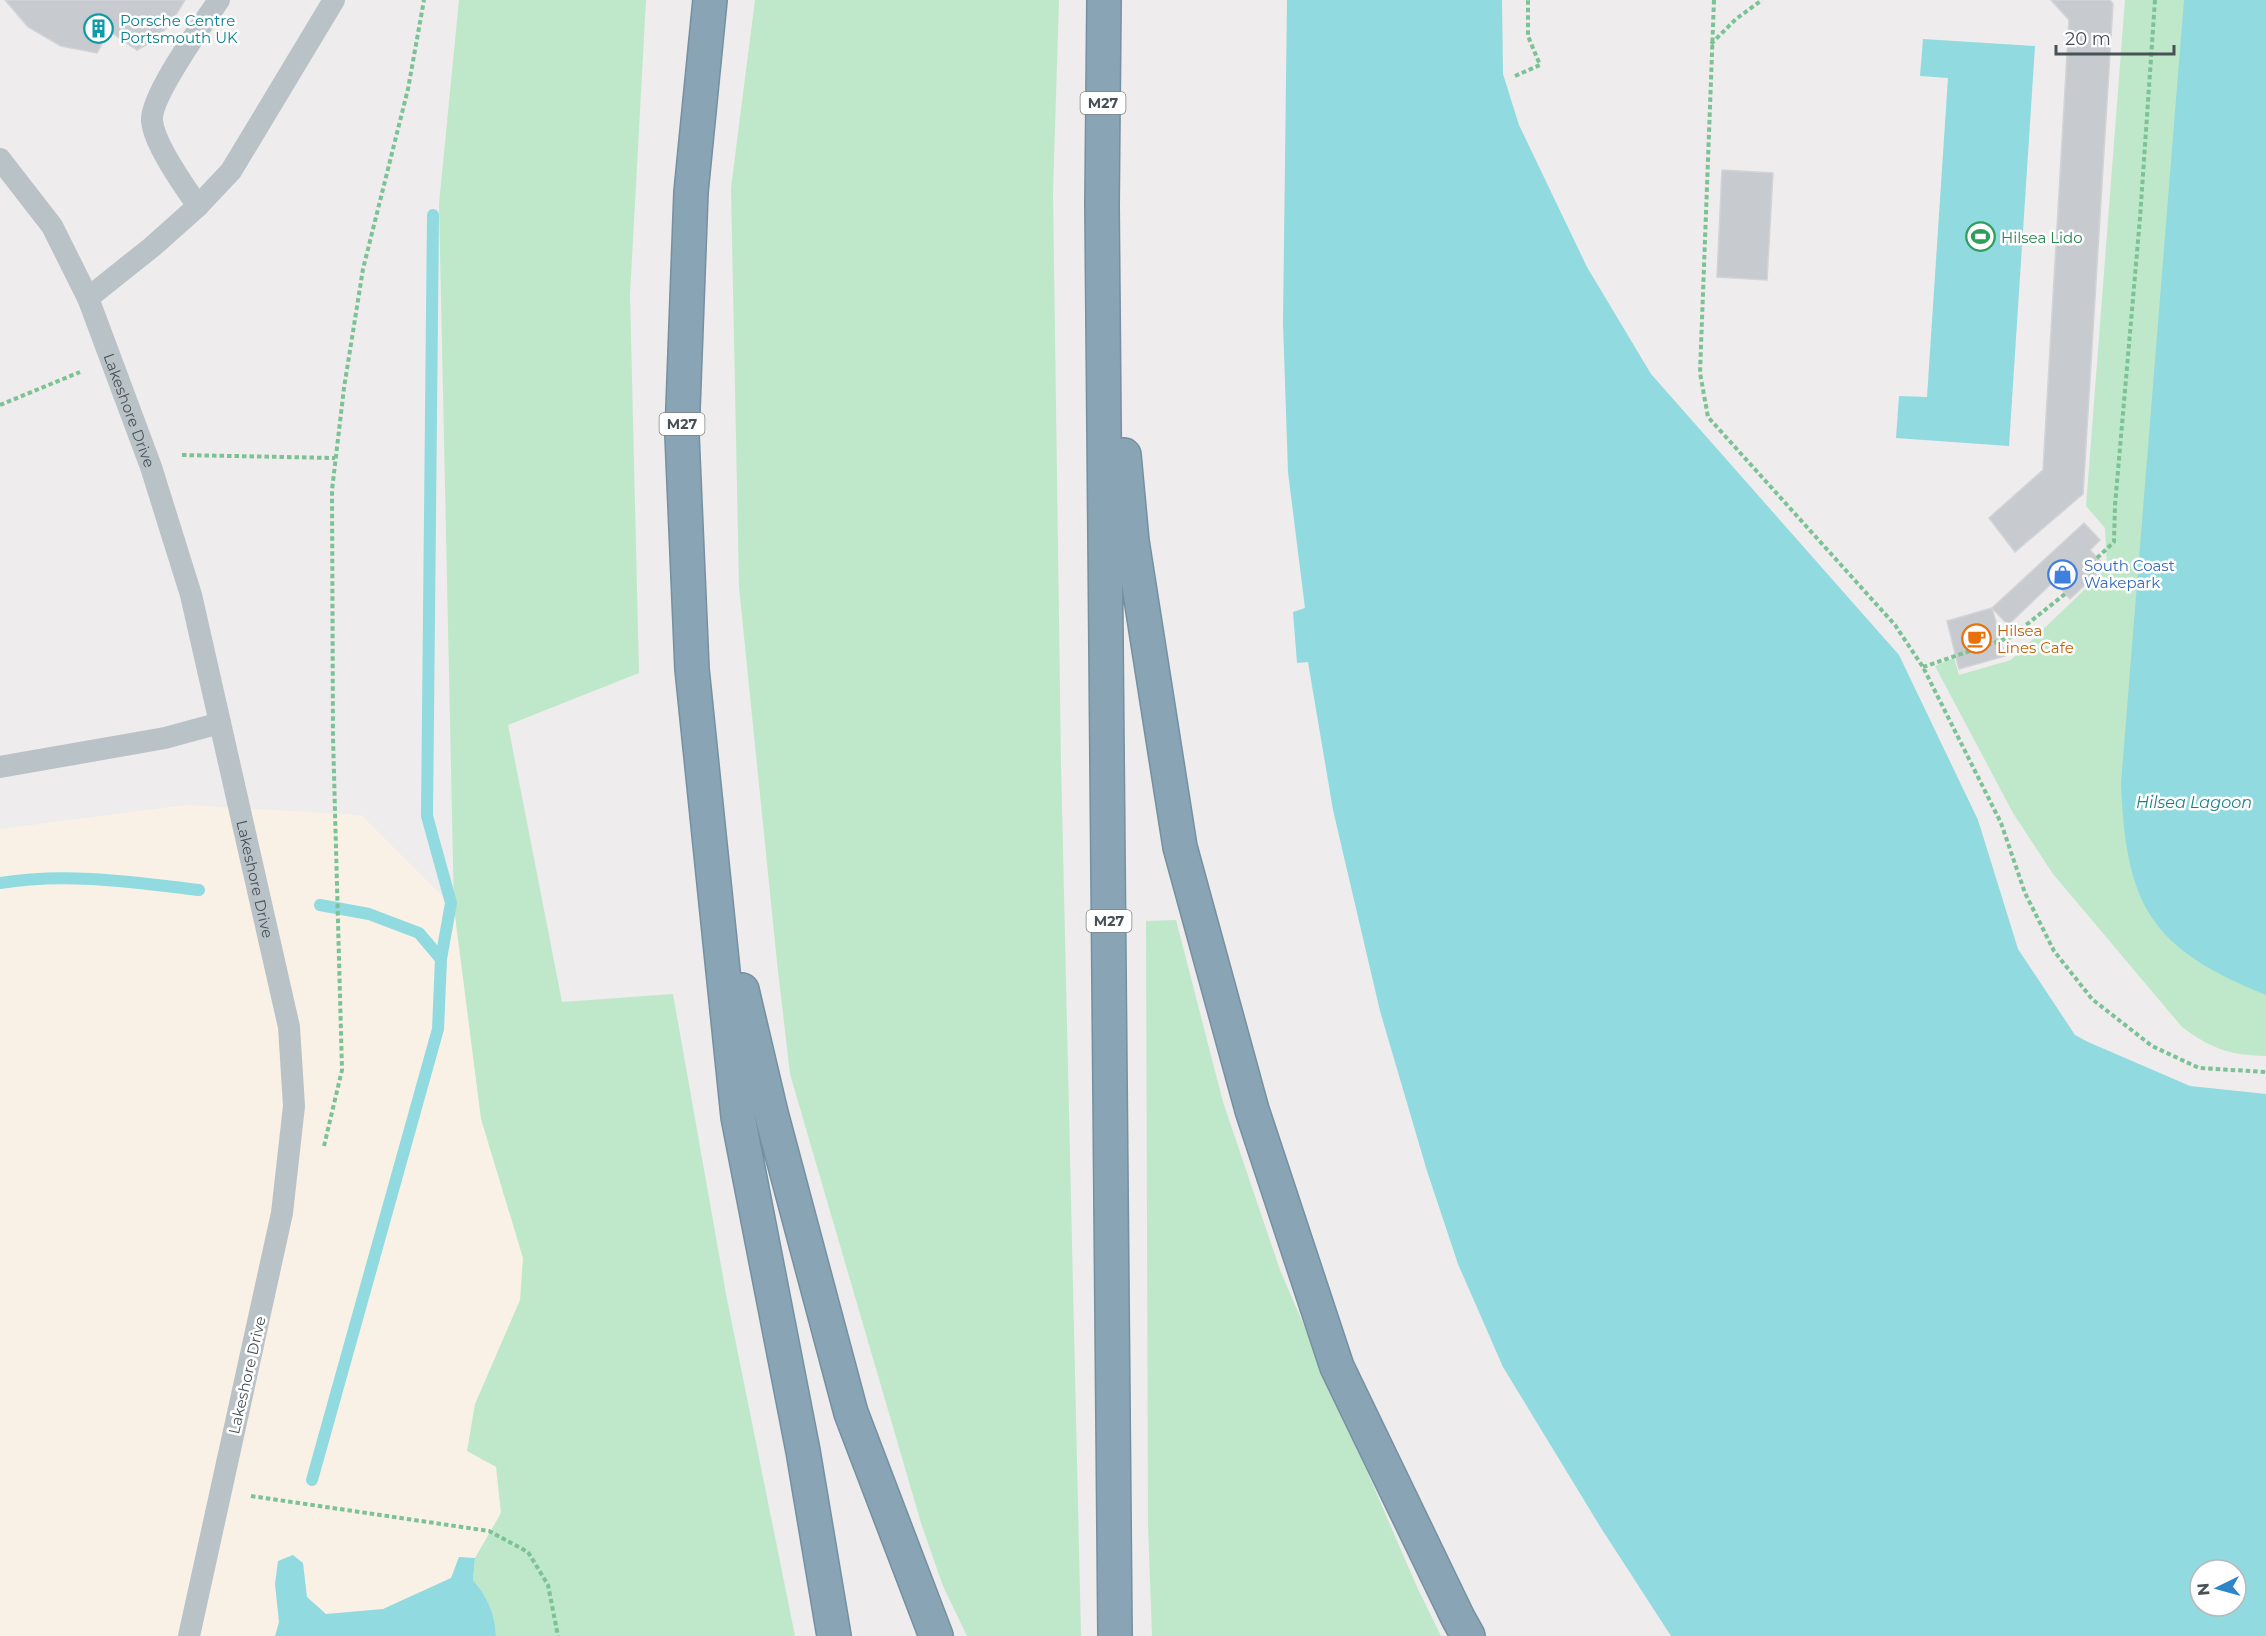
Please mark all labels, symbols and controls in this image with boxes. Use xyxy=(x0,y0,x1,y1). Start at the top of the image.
place label: Porsche Centre Portsmouth UK xyxy=(120,11,238,47)
building icon: Porsche Centre Portsmouth UK xyxy=(83,13,115,45)
scale bar xyxy=(2056,18,2174,56)
text: 20 m xyxy=(2065,28,2111,50)
road number: M27 xyxy=(1080,92,1126,114)
sports icon: Hilsea Lido xyxy=(1964,221,1996,253)
place label: Hilsea Lido xyxy=(2001,228,2083,247)
street label: Lakeshore Drive xyxy=(100,350,160,470)
road number: M27 xyxy=(660,413,704,435)
place label: South Coast Wakepark xyxy=(2084,556,2175,592)
shop icon: South Coast Wakepark xyxy=(2047,558,2079,590)
place label: Hilsea Lines Cafe xyxy=(1997,621,2074,657)
cafe icon: Hilsea Lines Cafe xyxy=(1960,623,1992,655)
water label: Hilsea Lagoon xyxy=(2136,793,2252,812)
street label: Lakeshore Drive xyxy=(233,818,278,940)
road number: M27 xyxy=(1086,910,1132,932)
street label: Lakeshore Drive xyxy=(224,1314,270,1436)
north arrow xyxy=(2188,1558,2248,1618)
text: N xyxy=(2194,1582,2214,1597)

